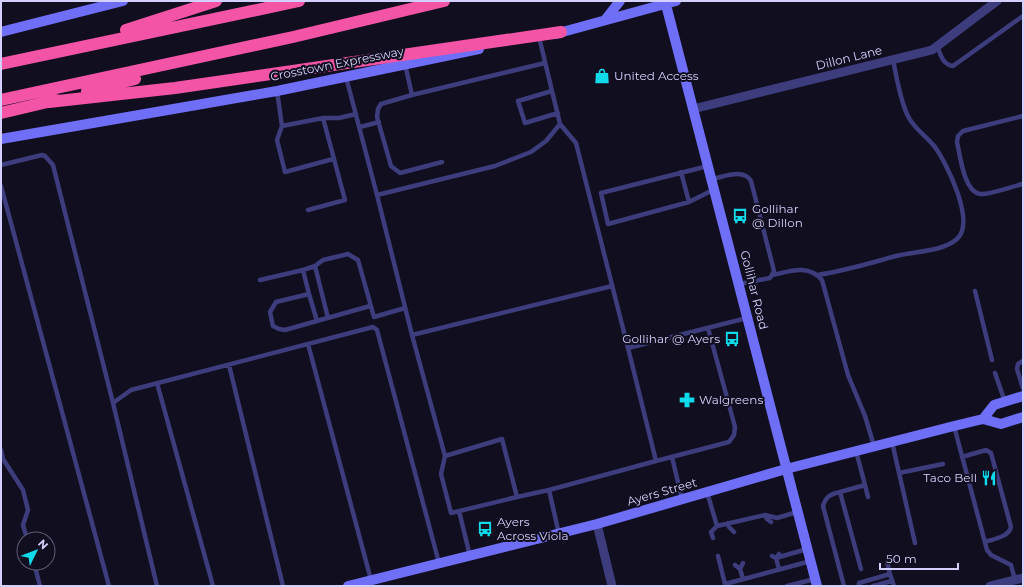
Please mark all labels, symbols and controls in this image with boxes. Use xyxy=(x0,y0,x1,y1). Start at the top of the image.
street label: Dillon Lane xyxy=(814,42,884,73)
street label: Crosstown Expressway xyxy=(269,43,405,84)
shop icon: United Access xyxy=(593,67,611,85)
place label: United Access xyxy=(614,68,699,83)
place label: Gollihar @ Dillon xyxy=(752,201,803,230)
bus stop icon: Gollihar @ Dillon xyxy=(731,207,749,225)
street label: Gollihar Road xyxy=(737,249,772,331)
bus stop icon: Gollihar @ Ayers xyxy=(723,330,741,348)
place label: Gollihar @ Ayers xyxy=(622,331,720,346)
pharmacy icon: Walgreens xyxy=(678,391,696,409)
place label: Walgreens xyxy=(699,392,763,407)
restaurant icon: Taco Bell xyxy=(980,469,998,487)
place label: Taco Bell xyxy=(923,470,977,485)
street label: Ayers Street xyxy=(625,474,699,509)
place label: Ayers Across Viola xyxy=(497,514,569,543)
bus stop icon: Ayers Across Viola xyxy=(476,520,494,538)
north arrow xyxy=(16,531,56,571)
text: N xyxy=(35,536,51,552)
scale bar xyxy=(880,545,958,571)
text: 50 m xyxy=(886,551,917,566)

